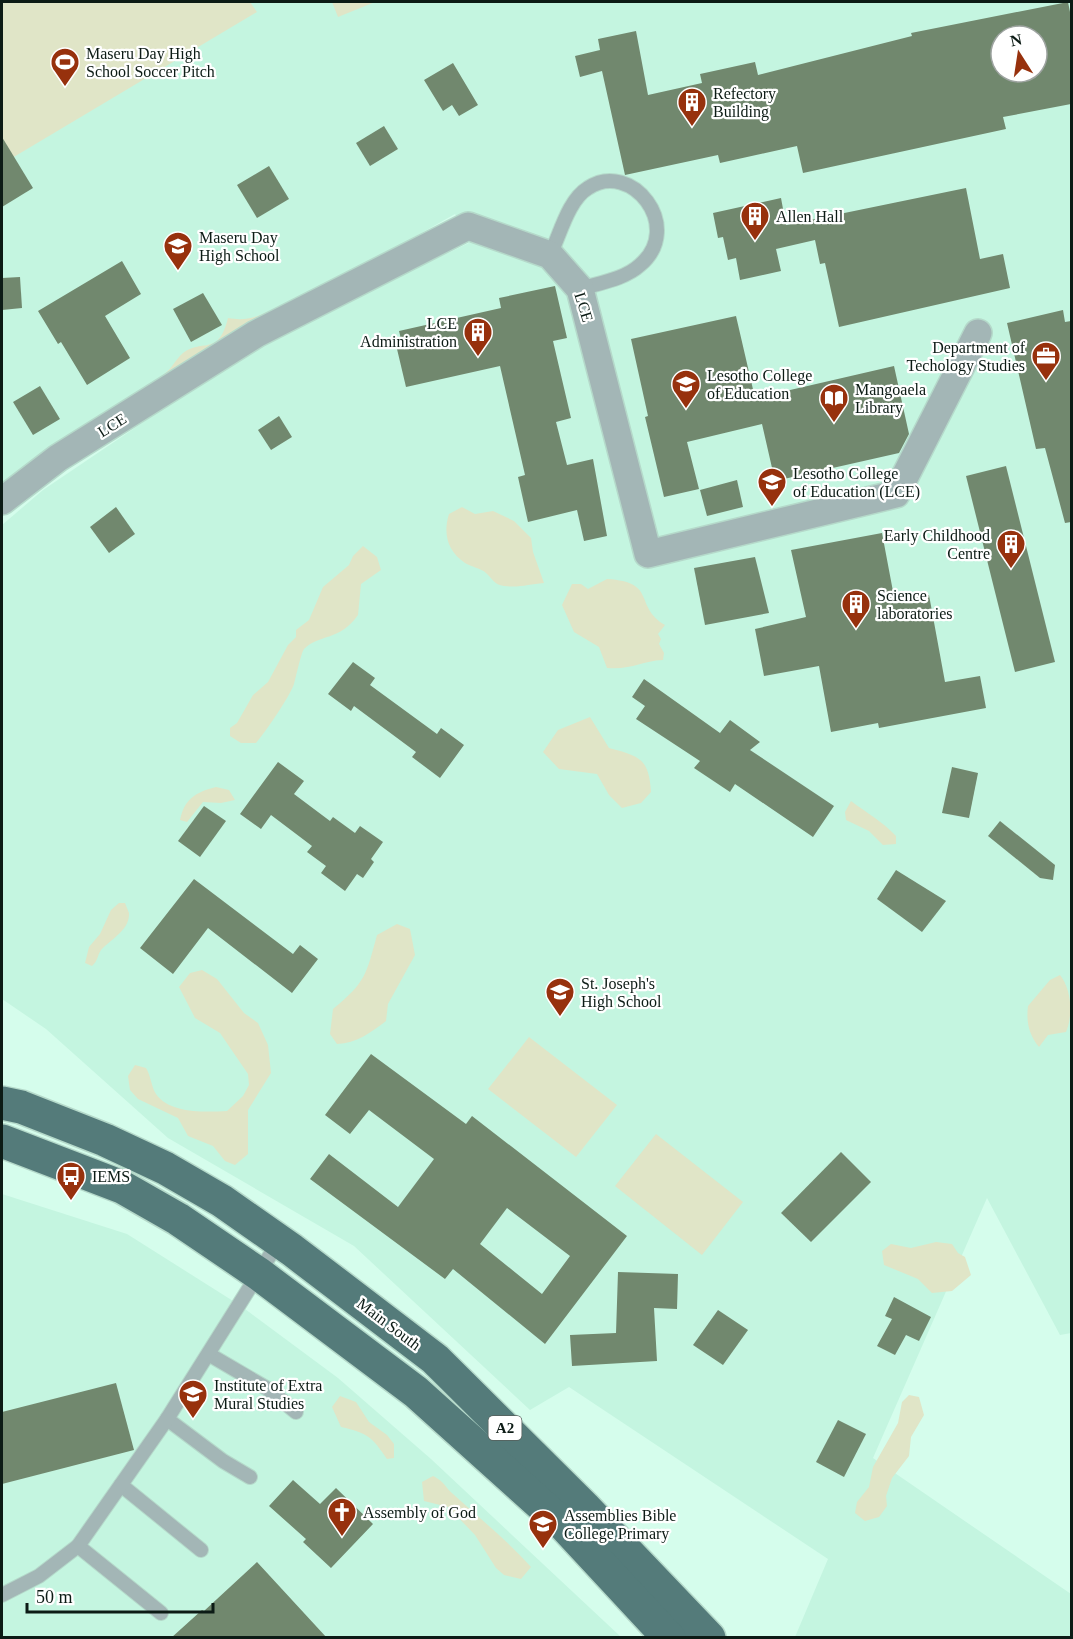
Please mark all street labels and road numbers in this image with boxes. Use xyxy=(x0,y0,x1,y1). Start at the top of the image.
street label: LCE xyxy=(571,290,597,324)
street label: LCE xyxy=(95,410,129,440)
street label: Main South xyxy=(354,1295,424,1353)
road number: A2 xyxy=(488,1416,522,1440)

